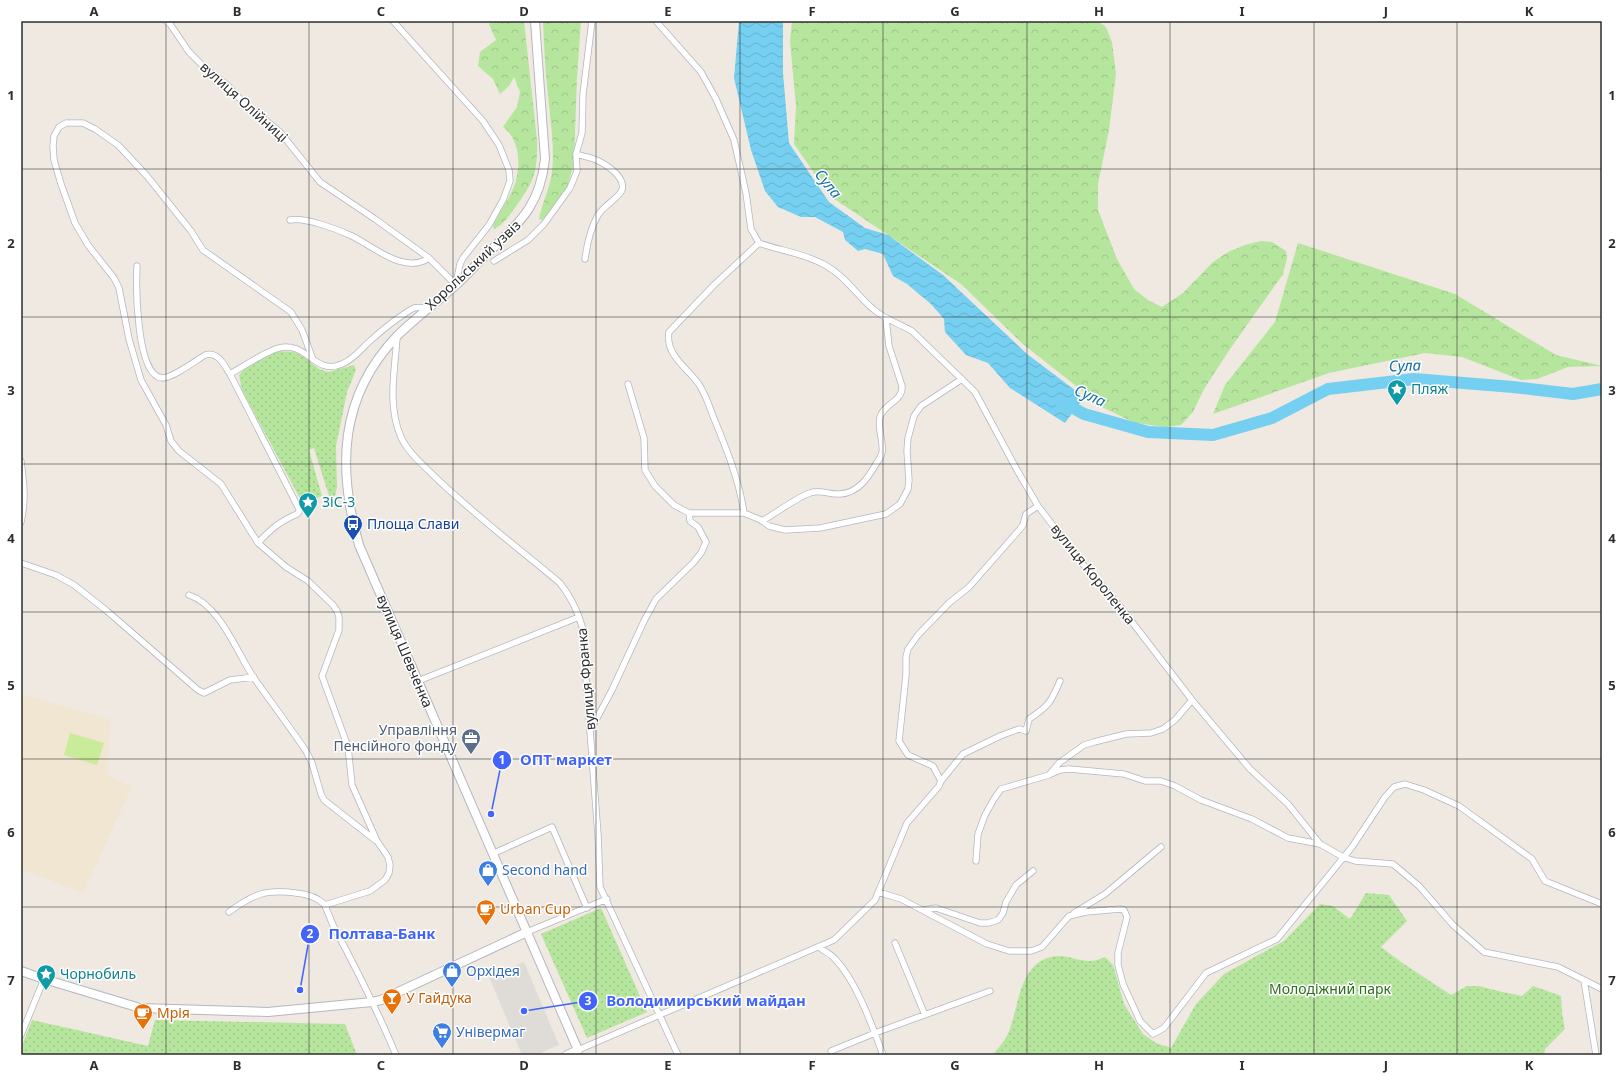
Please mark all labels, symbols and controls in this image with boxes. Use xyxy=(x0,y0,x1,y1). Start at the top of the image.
text: A xyxy=(90,2,99,20)
text: B xyxy=(233,2,241,20)
text: C xyxy=(377,2,385,20)
text: D xyxy=(519,2,529,20)
text: E xyxy=(664,2,672,20)
text: F xyxy=(808,2,816,20)
text: G xyxy=(950,2,960,20)
text: H xyxy=(1094,2,1104,20)
text: I xyxy=(1239,2,1245,20)
text: J xyxy=(1383,2,1388,20)
text: K xyxy=(1525,2,1534,20)
street label: вулиця Олійниці xyxy=(196,57,292,146)
text: 1 xyxy=(7,86,15,104)
text: 1 xyxy=(1608,86,1616,104)
water label: Сула xyxy=(811,165,847,203)
street label: Хорольський узвіз xyxy=(421,215,525,314)
text: 2 xyxy=(7,234,15,252)
text: 2 xyxy=(1608,234,1616,252)
water label: Сула xyxy=(1388,354,1422,376)
place icon: Пляж xyxy=(1386,378,1408,406)
water label: Сула xyxy=(1072,379,1110,411)
place label: Пляж xyxy=(1411,379,1449,398)
text: 3 xyxy=(7,381,15,399)
text: 3 xyxy=(1608,381,1616,399)
place icon: ЗіС-3 xyxy=(297,491,319,519)
place label: ЗіС-3 xyxy=(322,492,355,511)
bus stop icon: Площа Слави xyxy=(342,513,364,541)
place label: Площа Слави xyxy=(367,514,459,533)
street label: вулиця Короленка xyxy=(1047,519,1140,628)
text: 4 xyxy=(7,529,15,547)
text: 4 xyxy=(1608,529,1616,547)
street label: вулиця Шевченка xyxy=(373,591,438,710)
street label: вулиця Франка xyxy=(572,627,599,731)
text: 5 xyxy=(7,676,15,694)
text: 5 xyxy=(1608,676,1616,694)
place label: Управління Пенсійного фонду xyxy=(334,720,458,755)
office icon: Управління Пенсійного фонду xyxy=(460,727,482,755)
callout: ОПТ маркет xyxy=(492,747,620,774)
text: ОПТ маркет xyxy=(520,749,612,769)
text: 1 xyxy=(499,751,505,768)
text: 6 xyxy=(7,823,15,841)
text: 6 xyxy=(1608,823,1616,841)
shop icon: Second hand xyxy=(477,859,499,887)
place label: Second hand xyxy=(502,860,587,879)
cafe icon: Urban Cup xyxy=(475,898,497,926)
place label: Urban Cup xyxy=(500,899,571,918)
callout: Полтава-Банк xyxy=(300,920,443,947)
text: Полтава-Банк xyxy=(328,923,436,943)
text: 2 xyxy=(307,925,314,942)
shop icon: Орхідея xyxy=(441,960,463,988)
place label: Орхідея xyxy=(466,961,520,980)
place icon: Чорнобиль xyxy=(35,963,57,991)
place label: Чорнобиль xyxy=(60,964,136,983)
text: 7 xyxy=(7,971,15,989)
text: 7 xyxy=(1608,971,1616,989)
park label: Молодіжний парк xyxy=(1269,979,1392,998)
bar icon: У Гайдука xyxy=(381,987,403,1015)
callout: Володимирський майдан xyxy=(578,987,814,1014)
place label: У Гайдука xyxy=(406,988,472,1007)
text: Володимирський майдан xyxy=(606,990,806,1010)
text: 3 xyxy=(585,992,592,1009)
cafe icon: Мрія xyxy=(132,1002,154,1030)
place label: Мрія xyxy=(157,1003,190,1022)
supermarket icon: Універмаг xyxy=(431,1021,453,1049)
place label: Універмаг xyxy=(456,1022,525,1041)
text: A xyxy=(90,1056,99,1074)
text: B xyxy=(233,1056,241,1074)
text: C xyxy=(377,1056,385,1074)
text: D xyxy=(519,1056,529,1074)
text: E xyxy=(664,1056,672,1074)
text: F xyxy=(808,1056,816,1074)
text: G xyxy=(950,1056,960,1074)
text: H xyxy=(1094,1056,1104,1074)
text: I xyxy=(1239,1056,1245,1074)
text: J xyxy=(1383,1056,1388,1074)
text: K xyxy=(1525,1056,1534,1074)

